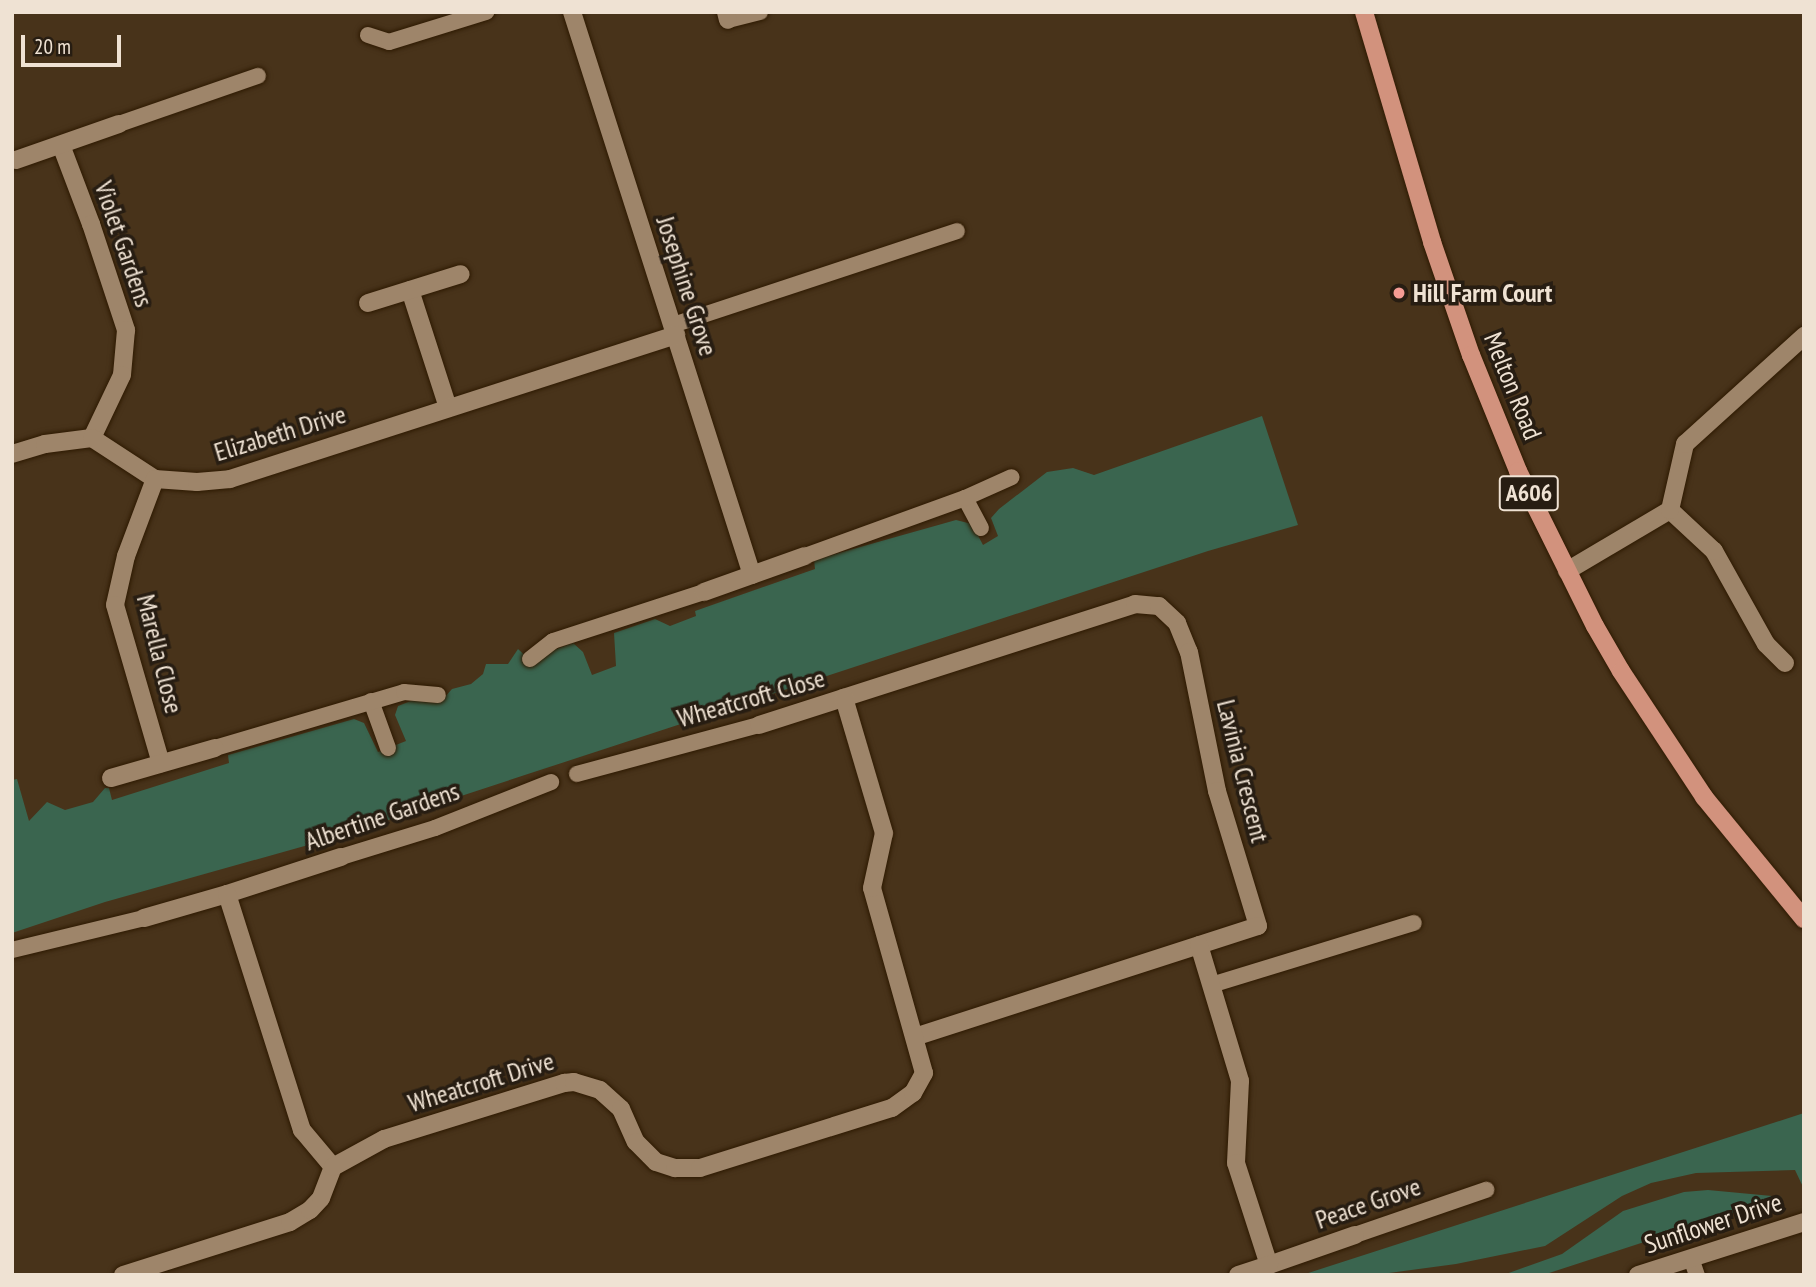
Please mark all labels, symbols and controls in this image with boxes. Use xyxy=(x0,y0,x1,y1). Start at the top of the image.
scale bar xyxy=(24,21,124,65)
text: 20 m xyxy=(34,33,71,60)
street label: Violet Gardens xyxy=(88,177,160,311)
street label: Josephine Grove xyxy=(650,212,724,360)
place label: Hill Farm Court xyxy=(1413,277,1553,309)
marker: Hill Farm Court xyxy=(1391,285,1407,301)
street label: Melton Road xyxy=(1477,328,1549,444)
street label: Elizabeth Drive xyxy=(210,398,350,468)
road number: A606 xyxy=(1498,472,1560,514)
street label: Marella Close xyxy=(130,591,190,717)
street label: Wheatcroft Close xyxy=(674,662,828,734)
street label: Lavinia Crescent xyxy=(1210,696,1276,846)
street label: Albertine Gardens xyxy=(301,775,463,857)
street label: Wheatcroft Drive xyxy=(404,1045,558,1119)
street label: Peace Grove xyxy=(1311,1171,1425,1235)
street label: Sunflower Drive xyxy=(1640,1186,1786,1260)

